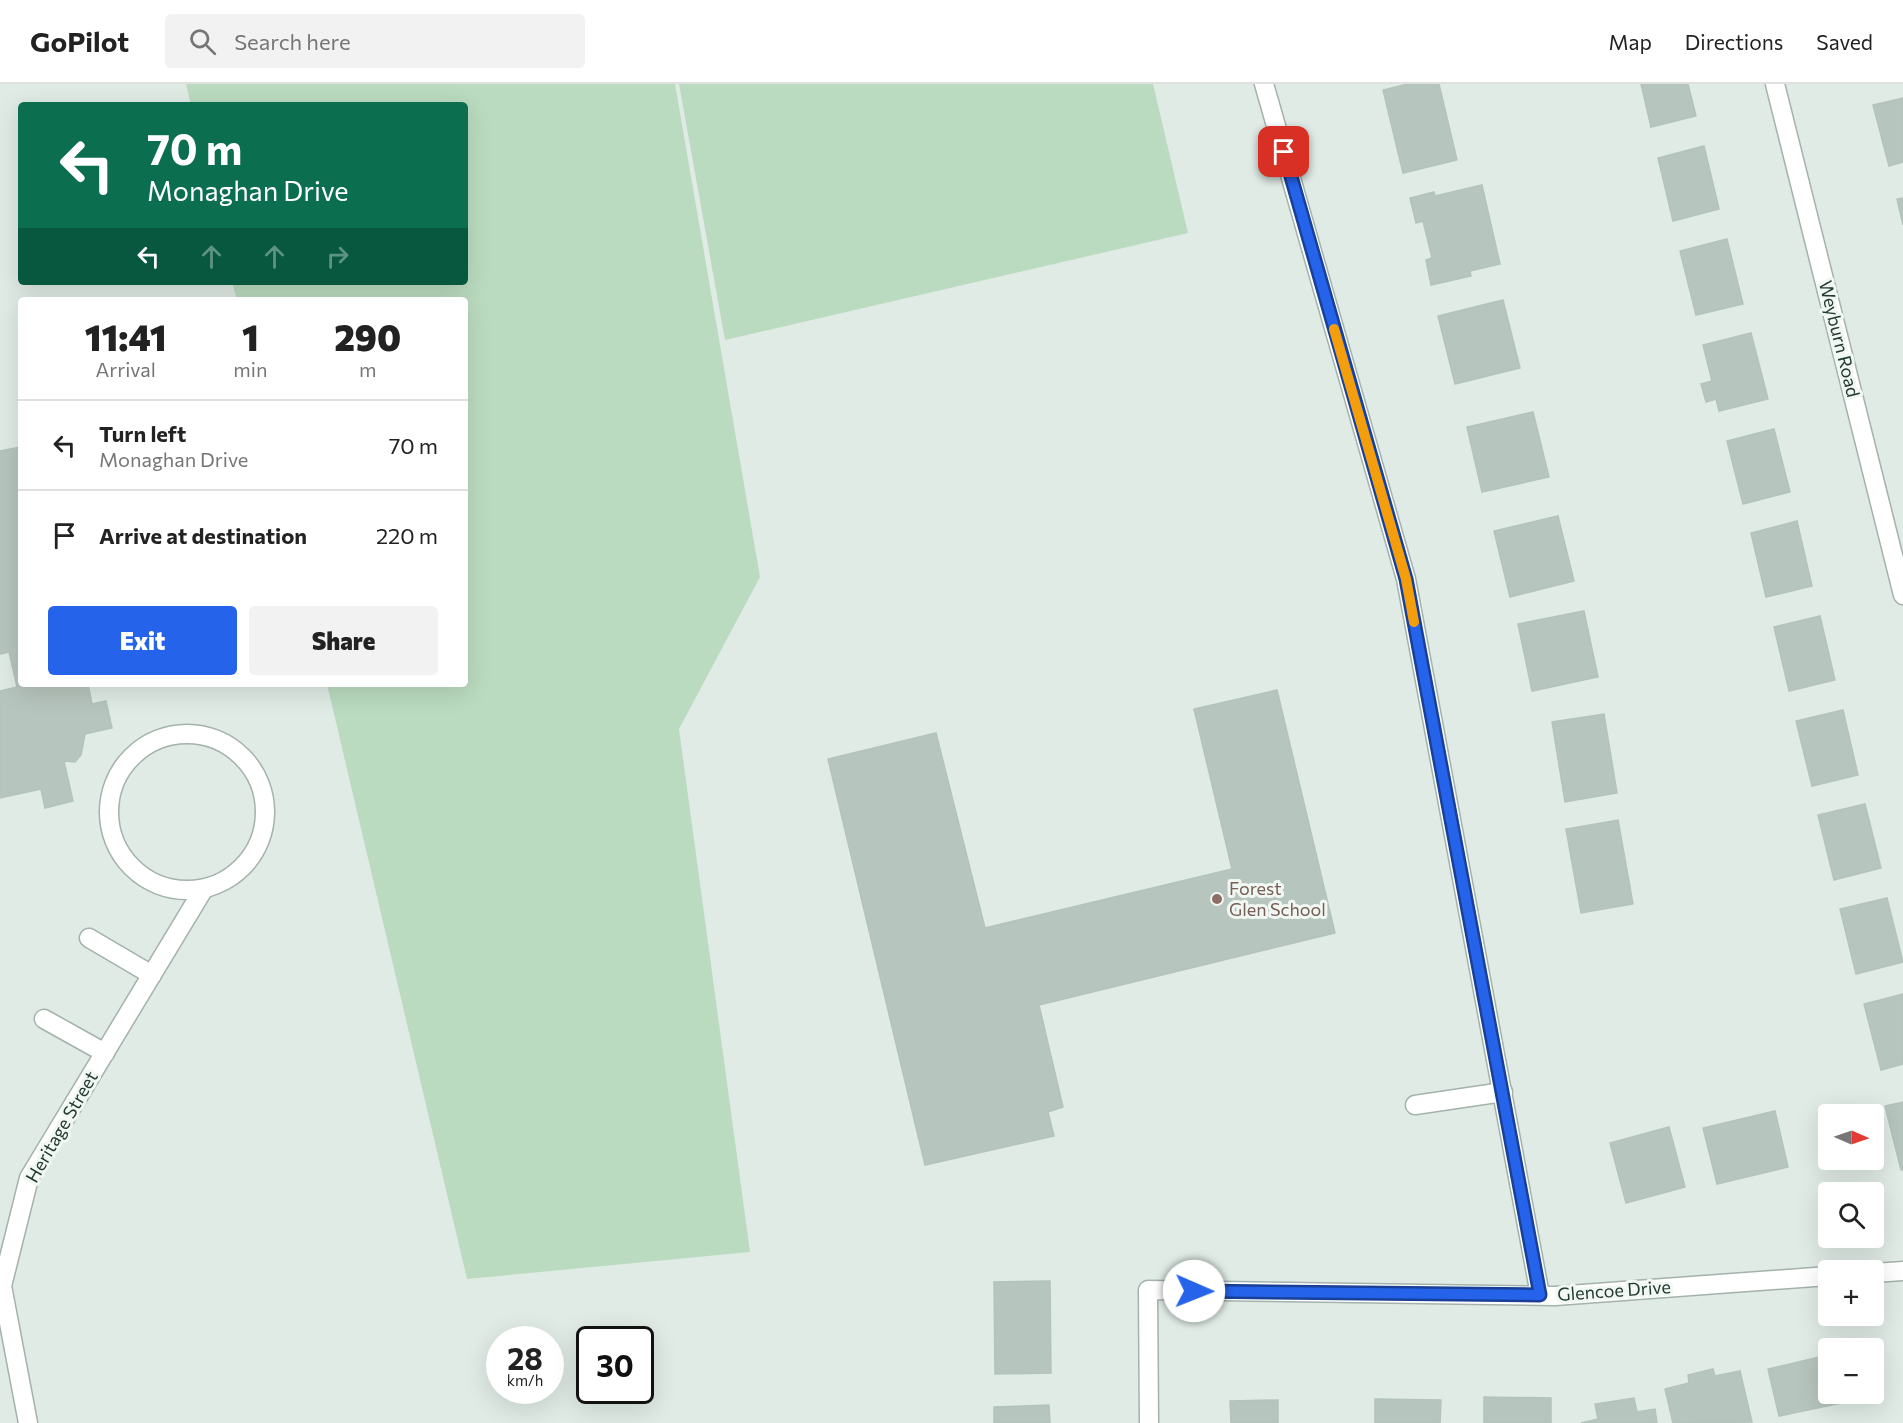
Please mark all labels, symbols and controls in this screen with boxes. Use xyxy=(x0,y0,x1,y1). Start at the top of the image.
search box xyxy=(165,14,585,68)
text: GoPilot xyxy=(30,24,129,58)
icon: search xyxy=(186,25,219,58)
text: Search here xyxy=(234,28,351,55)
text: Map xyxy=(1609,29,1652,54)
text: Directions xyxy=(1685,29,1783,54)
text: Saved xyxy=(1816,29,1873,54)
text: 70 m xyxy=(147,122,242,174)
icon: left xyxy=(48,126,126,204)
pin xyxy=(1258,126,1309,177)
icon: arrive xyxy=(1267,135,1300,168)
text: Monaghan Drive xyxy=(147,174,349,207)
icon: left xyxy=(132,240,165,273)
icon: ahead xyxy=(195,240,228,273)
icon: ahead xyxy=(258,240,291,273)
icon: right xyxy=(321,240,354,273)
street label: Weyburn Road xyxy=(1815,278,1865,399)
text: 11:41 xyxy=(85,314,167,358)
text: 1 xyxy=(242,314,259,358)
text: 290 xyxy=(334,314,401,358)
text: Arrival xyxy=(95,357,156,381)
text: min xyxy=(233,357,267,381)
text: m xyxy=(359,357,376,381)
text: Turn left xyxy=(99,420,186,447)
icon: left xyxy=(48,429,81,462)
text: 70 m xyxy=(389,432,438,459)
text: Monaghan Drive xyxy=(99,447,248,471)
icon: arrive xyxy=(48,519,81,552)
text: Arrive at destination xyxy=(99,522,307,549)
text: 220 m xyxy=(376,522,438,549)
button: Exit xyxy=(48,606,237,675)
button: Share xyxy=(249,606,438,675)
place label: Forest Glen School xyxy=(1229,877,1326,920)
marker: Forest Glen School xyxy=(1210,892,1224,906)
street label: Heritage Street xyxy=(20,1067,102,1186)
north arrow xyxy=(1818,1104,1884,1170)
map controls xyxy=(1818,1104,1884,1404)
button: search xyxy=(1818,1182,1884,1248)
position arrow xyxy=(1162,1259,1226,1323)
button: + xyxy=(1818,1260,1884,1326)
street label: Glencoe Drive xyxy=(1556,1275,1671,1305)
speed limit sign: 30 xyxy=(576,1326,654,1404)
button: − xyxy=(1818,1338,1884,1404)
text: 28 xyxy=(507,1339,543,1376)
text: km/h xyxy=(507,1371,543,1389)

